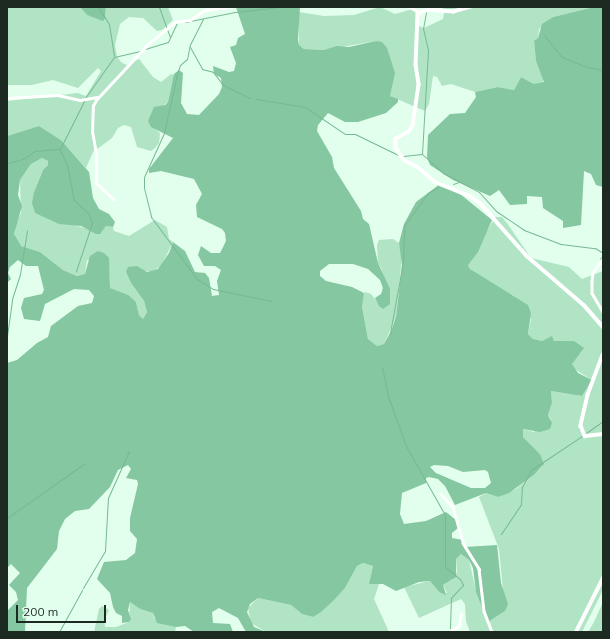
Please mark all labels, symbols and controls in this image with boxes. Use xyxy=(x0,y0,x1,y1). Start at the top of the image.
scale bar xyxy=(18,597,108,623)
text: 200 m xyxy=(23,604,58,619)

